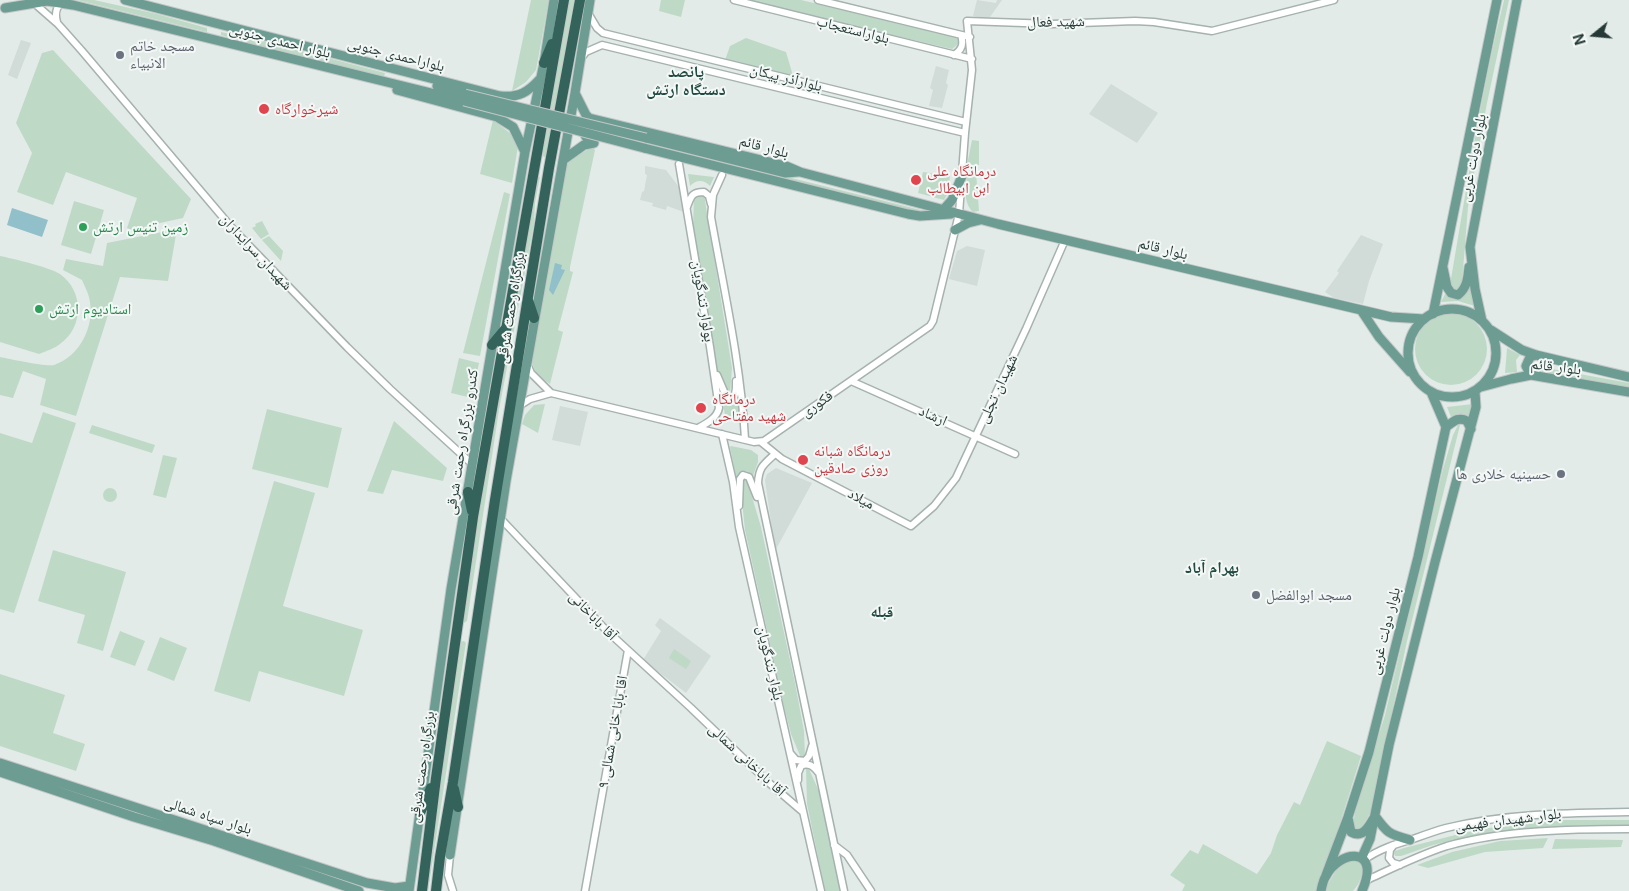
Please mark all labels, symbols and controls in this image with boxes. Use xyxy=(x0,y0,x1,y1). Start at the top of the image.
north arrow xyxy=(1569,10,1619,60)
street label: بلواراستعجاب xyxy=(815,12,891,48)
street label: شهید فعال xyxy=(1027,12,1085,32)
street label: بلوار احمدی جنوبی xyxy=(228,20,332,62)
text: N xyxy=(1569,32,1589,47)
street label: بلواراحمدی جنوبی xyxy=(346,34,446,76)
place label: مسجد خاتم الانبیاء xyxy=(130,37,195,72)
marker: مسجد خاتم الانبیاء xyxy=(114,49,126,61)
street label: بلوارآذر پیکان xyxy=(748,60,824,96)
district label: پانصد دستگاه ارتش xyxy=(646,62,726,100)
place label: شیرخوارگاه xyxy=(275,100,338,118)
marker: شیرخوارگاه xyxy=(257,102,271,116)
street label: بلوار دولت غربی xyxy=(1456,112,1490,204)
street label: بلوار قائم xyxy=(737,132,791,162)
place label: درمانگاه علی ابن ابیطالب xyxy=(927,162,996,197)
marker: درمانگاه علی ابن ابیطالب xyxy=(909,173,923,187)
street label: شهیدان سرایداران xyxy=(216,210,296,294)
place label: زمین تنیس ارتش xyxy=(93,218,188,236)
marker: زمین تنیس ارتش xyxy=(77,221,89,233)
street label: بلوار قائم xyxy=(1136,234,1190,264)
street label: بزرگراه رحمت شرقی xyxy=(493,251,529,365)
street label: بولوار تندگویان xyxy=(688,259,718,343)
place label: استادیوم ارتش xyxy=(49,300,131,318)
marker: استادیوم ارتش xyxy=(33,303,45,315)
street label: شهیدان تجلی xyxy=(974,352,1022,426)
street label: بلوار قائم xyxy=(1530,355,1582,379)
street label: کندرو بزرگراه رحمت شرقی xyxy=(442,368,482,516)
street label: فکوری xyxy=(797,387,837,421)
place label: درمانگاه شهید مفتاحی xyxy=(712,390,786,425)
marker: درمانگاه شهید مفتاحی xyxy=(694,401,708,415)
street label: ارشاد xyxy=(916,402,950,430)
place label: درمانگاه شبانه روزی صادقین xyxy=(814,442,891,477)
marker: درمانگاه شبانه روزی صادقین xyxy=(796,453,810,467)
place label: حسینیه خلاری ها xyxy=(1456,465,1551,483)
marker: حسینیه خلاری ها xyxy=(1555,468,1567,480)
street label: میلاد xyxy=(845,485,877,513)
district label: بهرام آباد xyxy=(1185,558,1239,578)
street label: بلوار دولت غربی xyxy=(1365,585,1405,677)
place label: مسجد ابوالفضل xyxy=(1266,586,1352,604)
street label: آقا باباخانی xyxy=(565,588,621,644)
marker: مسجد ابوالفضل xyxy=(1250,589,1262,601)
district label: قبله xyxy=(871,602,893,622)
street label: بلوار تندگویان xyxy=(753,624,787,702)
street label: ۹ اقا بابا خانی شمالی xyxy=(594,674,632,790)
street label: بزرگراه رحمت شرقی xyxy=(405,710,439,824)
street label: آقا باباخانی شمالی xyxy=(705,720,789,800)
street label: بلوار سپاه شمالی xyxy=(162,793,254,839)
street label: بلوار شهیدان فهیمی xyxy=(1454,805,1562,835)

